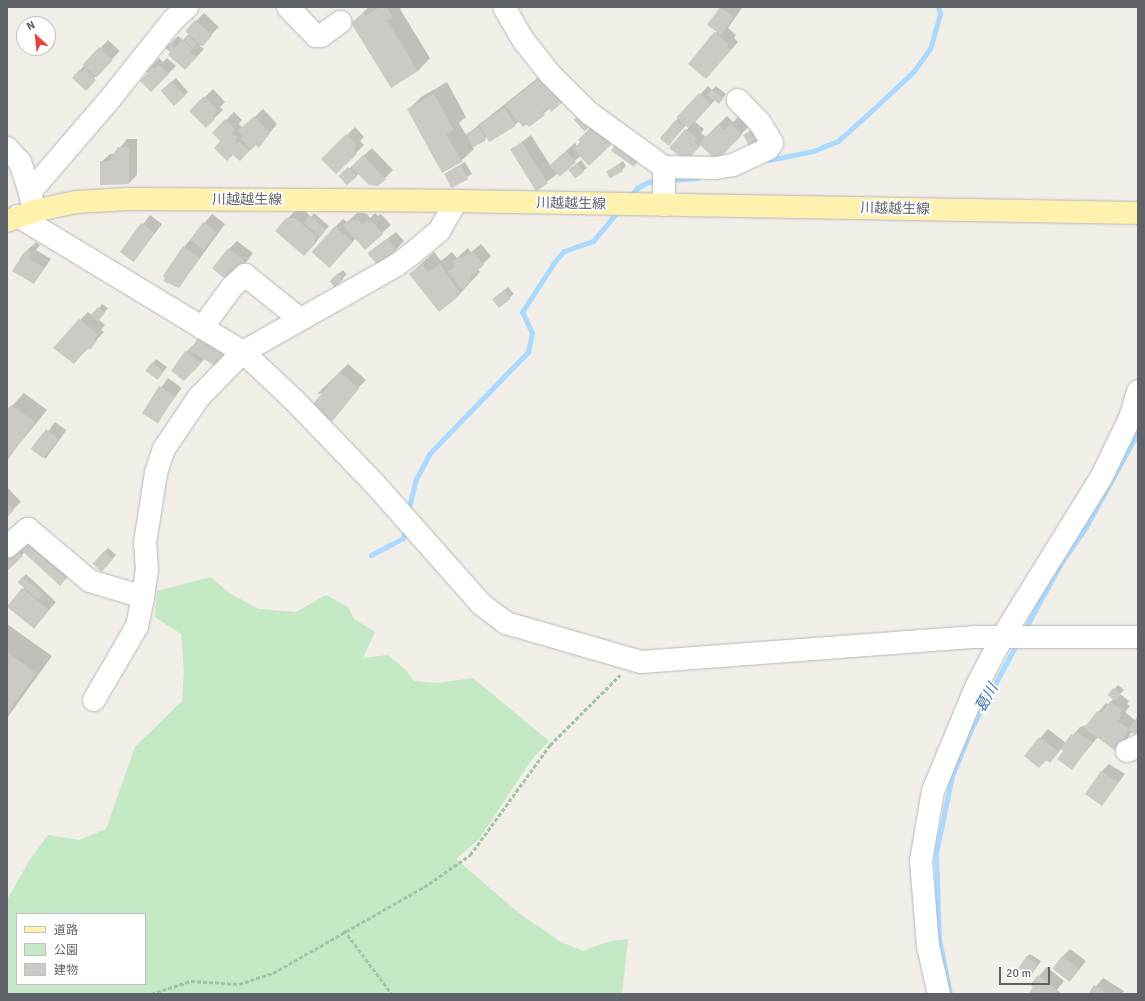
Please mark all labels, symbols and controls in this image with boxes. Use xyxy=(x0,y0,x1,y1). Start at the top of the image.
north arrow xyxy=(16,16,56,56)
text: N xyxy=(24,18,37,33)
street label: 川越越生線 xyxy=(212,192,282,208)
street label: 川越越生線 xyxy=(536,195,606,213)
street label: 川越越生線 xyxy=(860,200,930,218)
water label: 葛川 xyxy=(972,681,1002,715)
legend xyxy=(16,913,146,985)
text: 道路 xyxy=(54,923,78,938)
text: 公園 xyxy=(54,943,78,958)
scale bar xyxy=(1001,959,1052,985)
text: 建物 xyxy=(54,963,78,978)
text: 20 m xyxy=(1006,966,1031,981)

